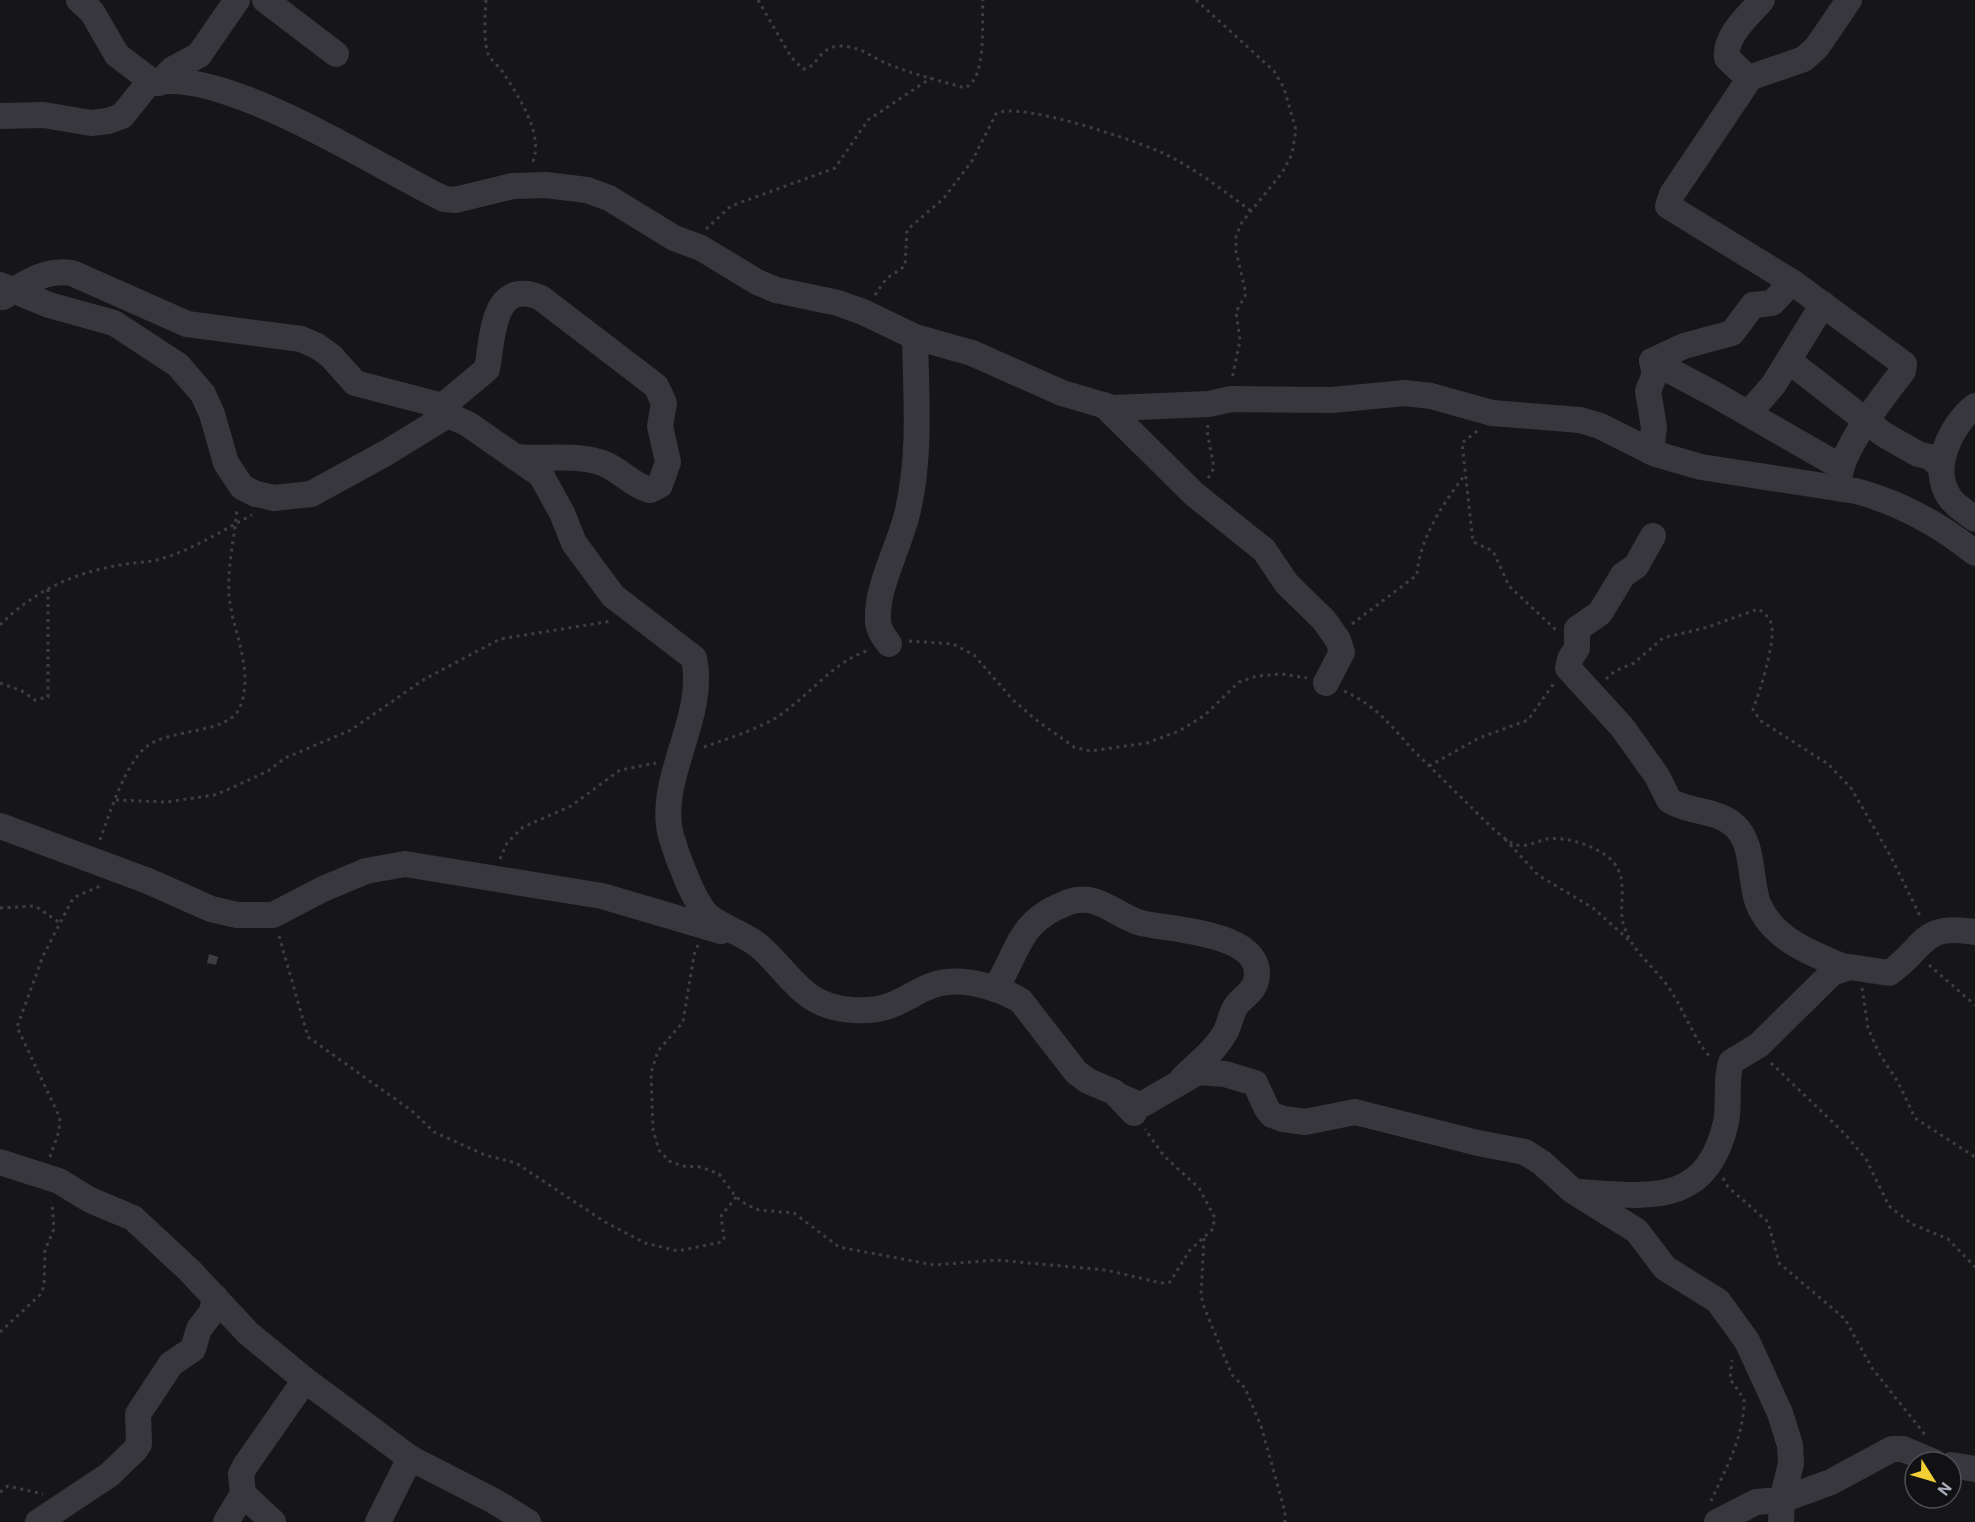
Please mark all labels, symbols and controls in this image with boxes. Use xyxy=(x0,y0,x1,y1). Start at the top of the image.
north arrow xyxy=(1903,1450,1963,1510)
text: N xyxy=(1934,1478,1956,1499)

